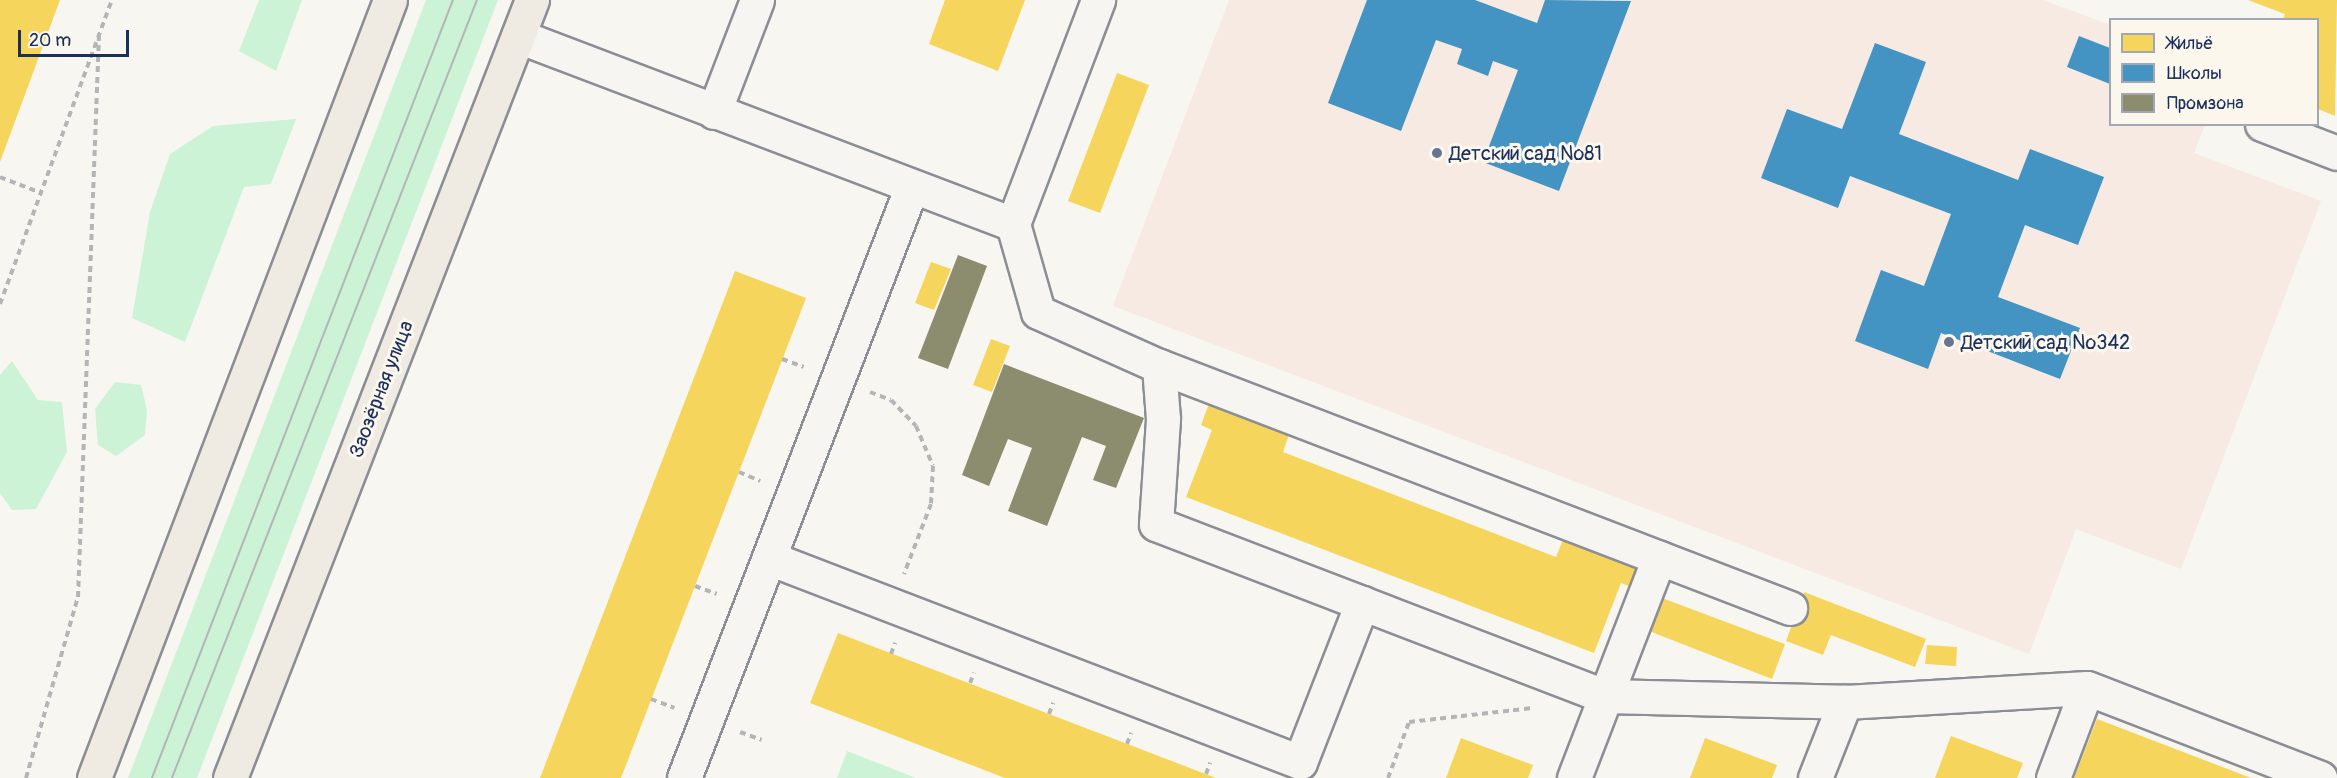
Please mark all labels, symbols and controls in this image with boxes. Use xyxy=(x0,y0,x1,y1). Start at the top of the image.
scale bar xyxy=(21,18,132,56)
legend xyxy=(2109,18,2319,126)
text: 20 m xyxy=(29,29,71,52)
text: Жильё xyxy=(2167,32,2213,55)
text: Школы xyxy=(2167,62,2222,85)
text: Промзона xyxy=(2167,92,2244,115)
place label: Детский сад №81 xyxy=(1449,141,1602,165)
marker: Детский сад №81 xyxy=(1430,146,1444,160)
street label: Заозёрная улица xyxy=(344,317,418,461)
place label: Детский сад №342 xyxy=(1961,330,2130,354)
marker: Детский сад №342 xyxy=(1942,335,1956,349)

